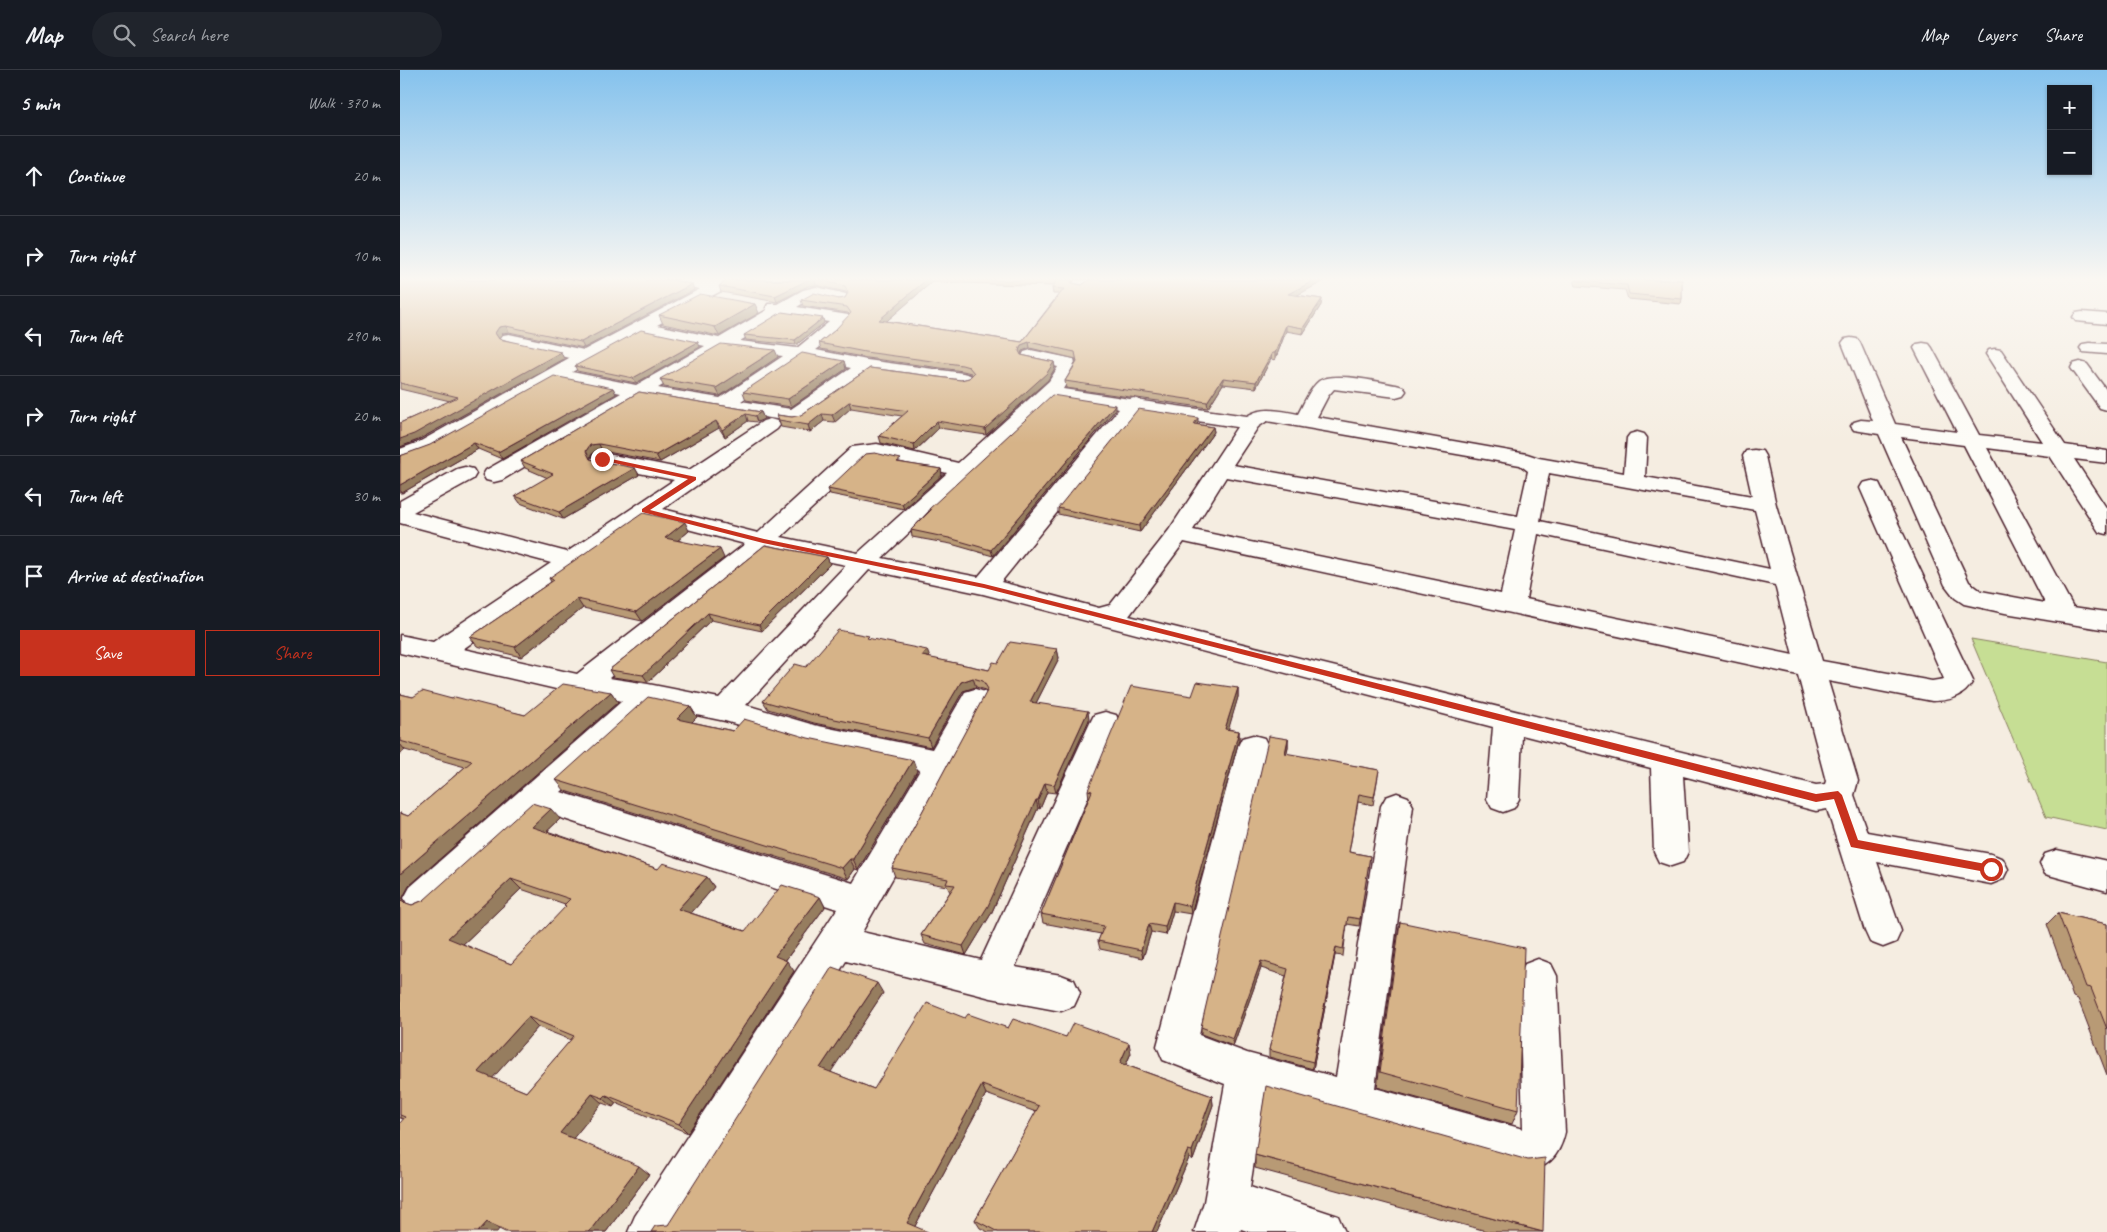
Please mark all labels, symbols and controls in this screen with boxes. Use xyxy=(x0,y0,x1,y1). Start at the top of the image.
search box xyxy=(92,12,442,57)
text: Map xyxy=(25,20,62,50)
icon: search xyxy=(110,21,138,49)
text: Search here xyxy=(150,23,228,47)
text: Map xyxy=(1921,24,1949,46)
text: Layers xyxy=(1977,24,2016,46)
text: Share xyxy=(2044,24,2082,46)
map controls xyxy=(2047,85,2092,175)
button: + xyxy=(2047,85,2092,130)
text: 5 min xyxy=(20,90,60,116)
text: Walk · 370 m xyxy=(308,93,380,113)
button: − xyxy=(2047,130,2092,175)
icon: ahead xyxy=(20,162,48,190)
text: Continue xyxy=(67,164,124,188)
text: 20 m xyxy=(353,166,380,186)
icon: right xyxy=(20,242,48,270)
text: Turn right xyxy=(67,244,134,268)
text: 10 m xyxy=(353,246,380,266)
icon: left xyxy=(20,322,48,350)
text: Turn left xyxy=(67,324,122,348)
text: 290 m xyxy=(346,326,380,346)
icon: right xyxy=(20,402,48,430)
text: Turn right xyxy=(67,404,134,428)
text: 20 m xyxy=(353,406,380,426)
route end xyxy=(591,448,614,471)
icon: left xyxy=(20,482,48,510)
text: Turn left xyxy=(67,484,122,508)
text: 30 m xyxy=(353,486,380,506)
icon: arrive xyxy=(20,562,48,590)
text: Arrive at destination xyxy=(67,564,203,588)
button: Save xyxy=(20,630,195,676)
button: Share xyxy=(205,630,380,676)
route start xyxy=(1980,858,2003,881)

